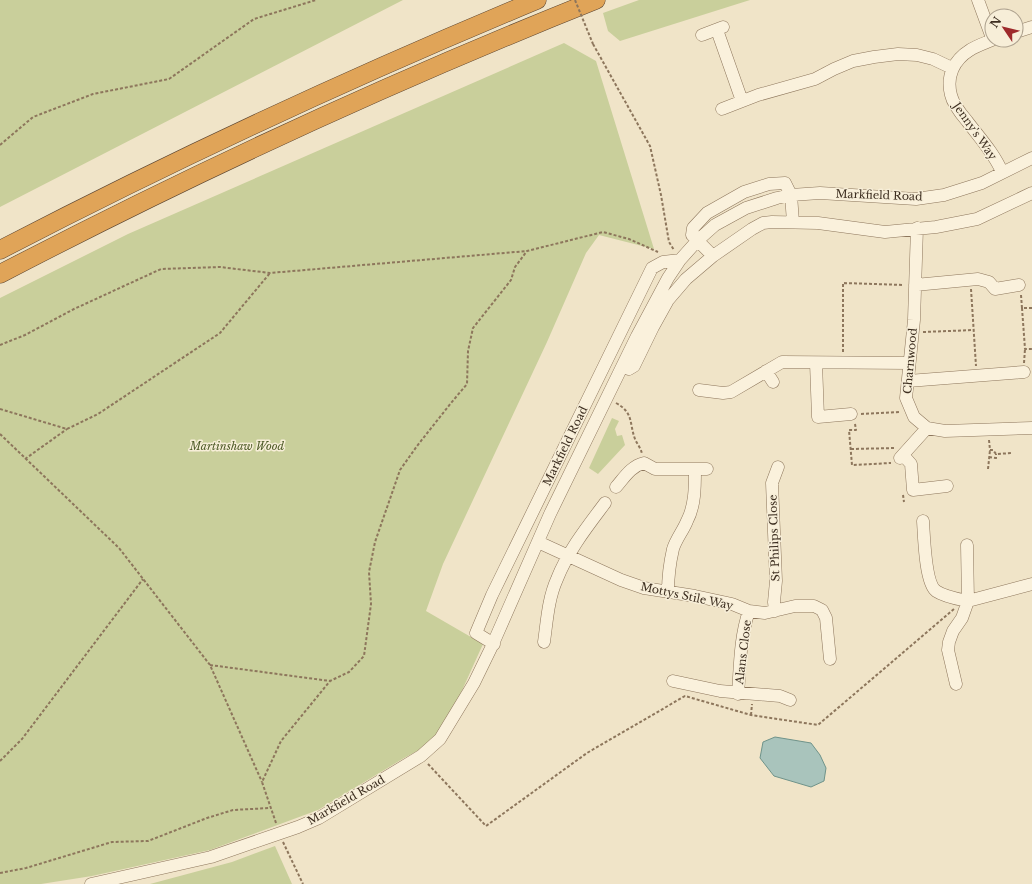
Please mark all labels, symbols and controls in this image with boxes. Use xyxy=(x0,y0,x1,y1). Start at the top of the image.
north arrow xyxy=(984,8,1024,48)
text: N xyxy=(987,13,1005,31)
street label: Jenny's Way xyxy=(949,98,1000,163)
street label: Markfield Road xyxy=(835,186,923,204)
street label: Charnwood xyxy=(900,327,920,395)
street label: Markfield Road xyxy=(540,403,591,488)
park label: Martinshaw Wood xyxy=(189,439,285,453)
street label: St Philips Close xyxy=(765,494,783,582)
street label: Mottys Stile Way xyxy=(639,579,735,613)
street label: Alans Close xyxy=(732,619,754,686)
street label: Markfield Road xyxy=(305,772,388,828)

